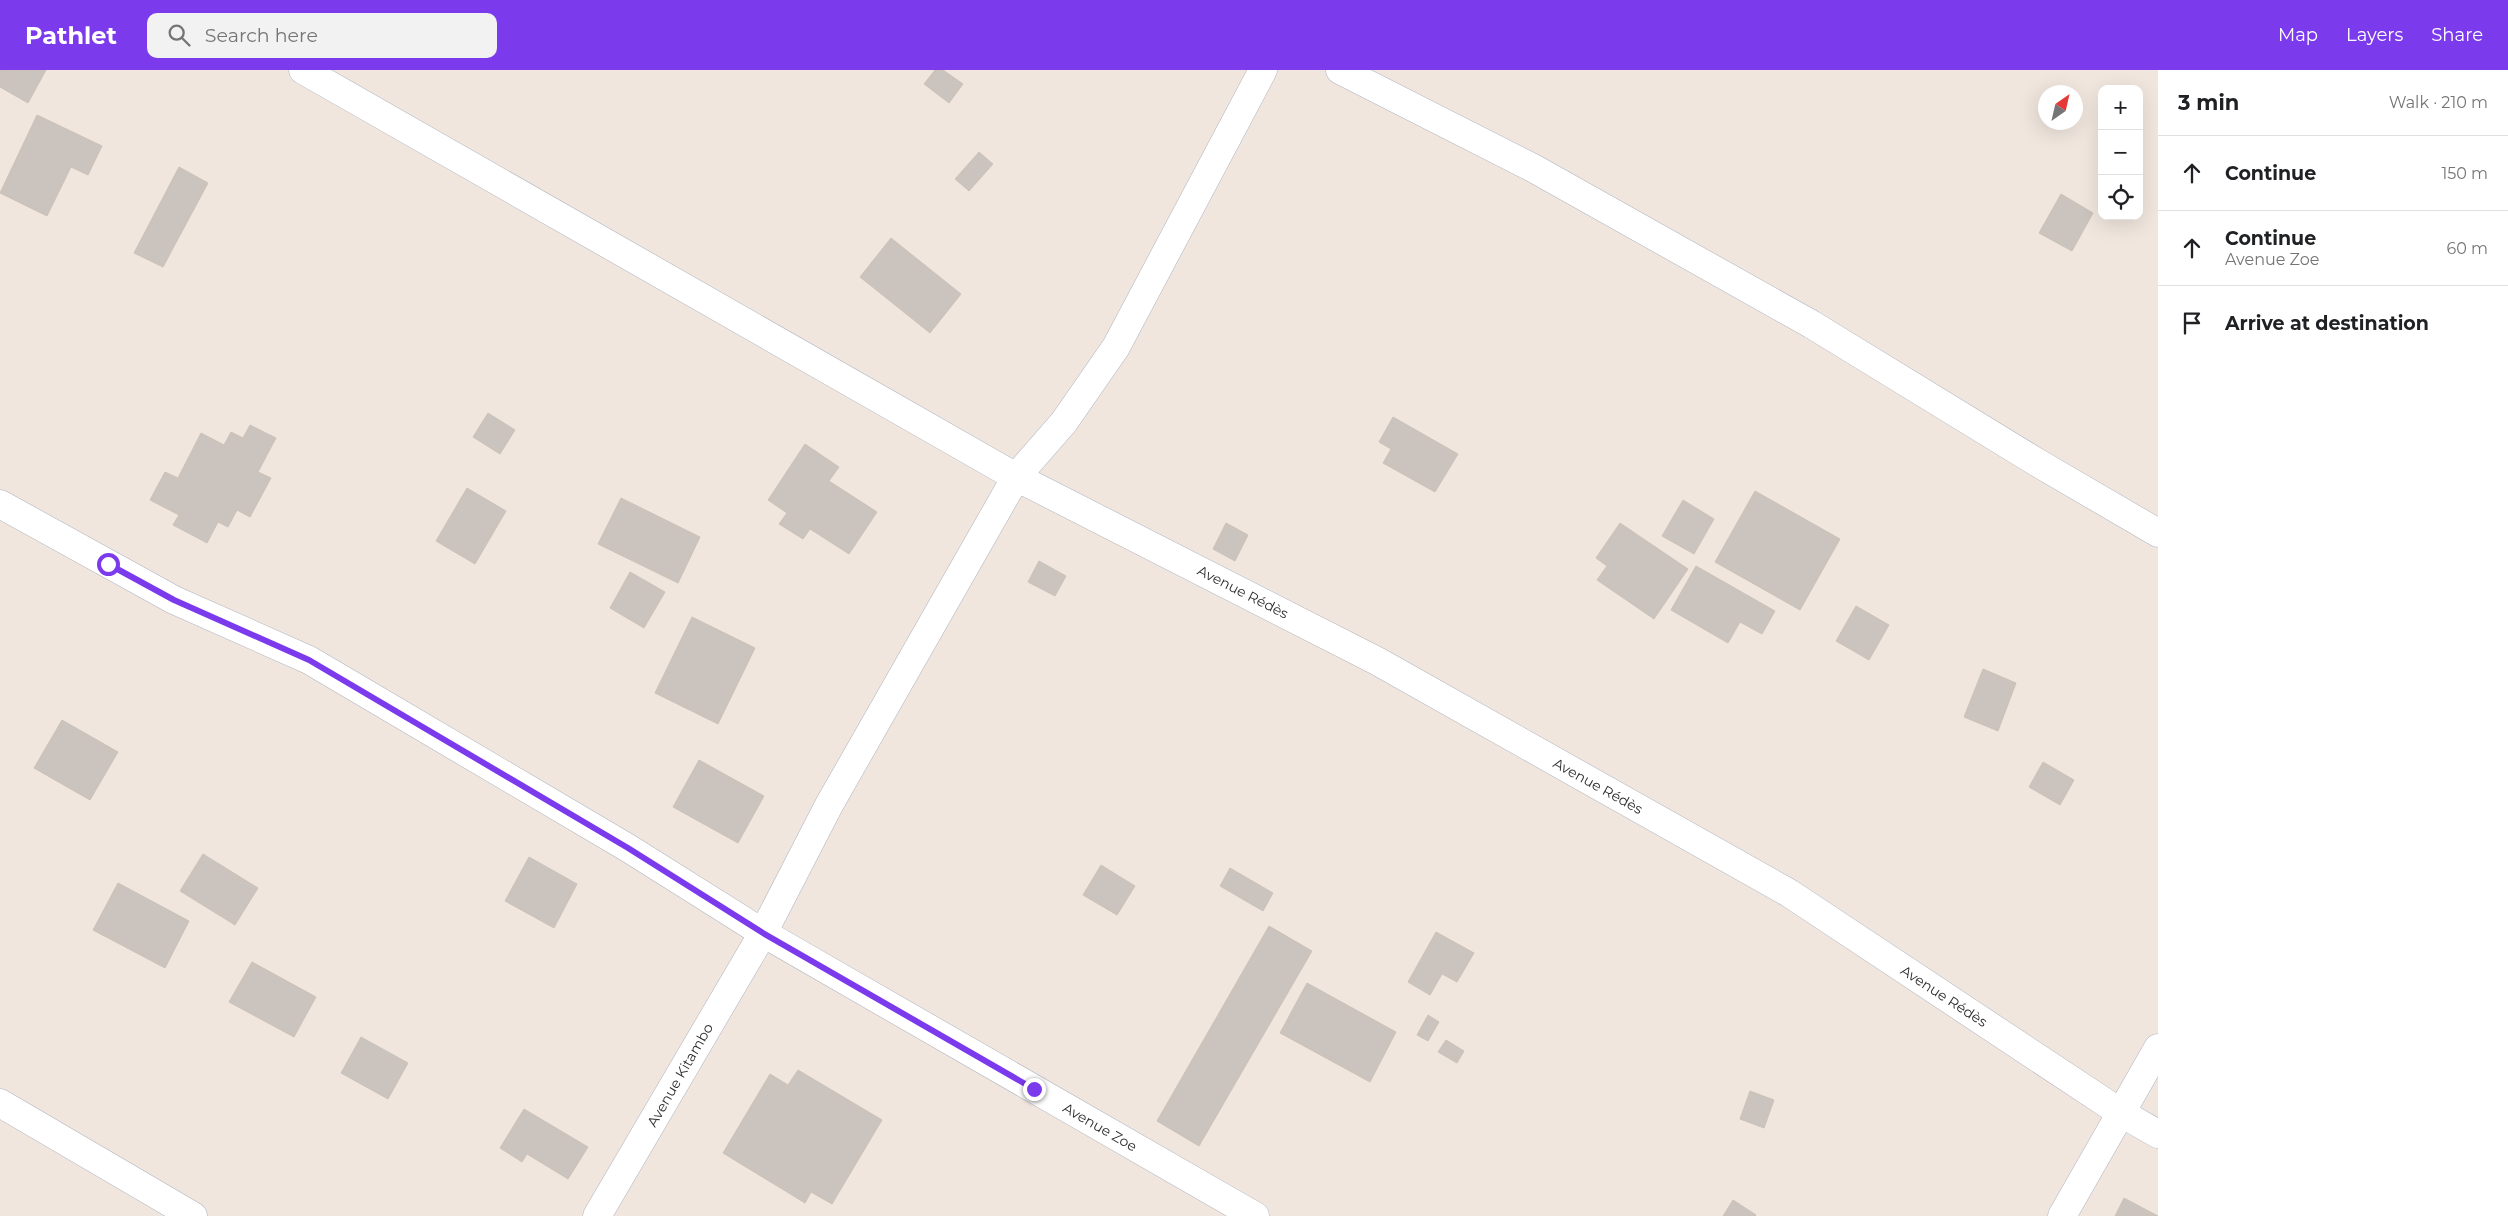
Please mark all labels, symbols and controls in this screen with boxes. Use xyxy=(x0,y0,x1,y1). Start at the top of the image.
search box xyxy=(147,13,497,58)
text: Pathlet xyxy=(25,21,117,50)
icon: search xyxy=(165,21,193,49)
text: Search here xyxy=(205,24,318,47)
text: Map xyxy=(2278,24,2318,46)
text: Layers xyxy=(2346,24,2403,46)
text: Share xyxy=(2431,24,2483,46)
north arrow xyxy=(2038,85,2083,130)
map controls xyxy=(2098,85,2143,220)
button: + xyxy=(2098,85,2143,130)
text: 3 min xyxy=(2178,90,2239,115)
text: Walk · 210 m xyxy=(2389,93,2488,112)
button: − xyxy=(2098,130,2143,175)
icon: ahead xyxy=(2178,159,2206,187)
text: Continue xyxy=(2225,162,2316,185)
text: 150 m xyxy=(2441,164,2488,183)
button: locate xyxy=(2098,175,2143,220)
text: Continue xyxy=(2225,227,2316,250)
icon: ahead xyxy=(2178,234,2206,262)
text: 60 m xyxy=(2446,239,2488,258)
text: Avenue Zoe xyxy=(2225,250,2319,269)
icon: arrive xyxy=(2178,309,2206,337)
text: Arrive at destination xyxy=(2225,312,2429,335)
route start xyxy=(97,553,120,576)
street label: Avenue Rédès xyxy=(1194,561,1292,623)
street label: Avenue Rédès xyxy=(1550,754,1646,818)
street label: Avenue Rédès xyxy=(1897,961,1991,1031)
street label: Avenue Kitambo xyxy=(643,1020,717,1130)
route end xyxy=(1023,1078,1046,1101)
street label: Avenue Zoe xyxy=(1060,1099,1140,1155)

